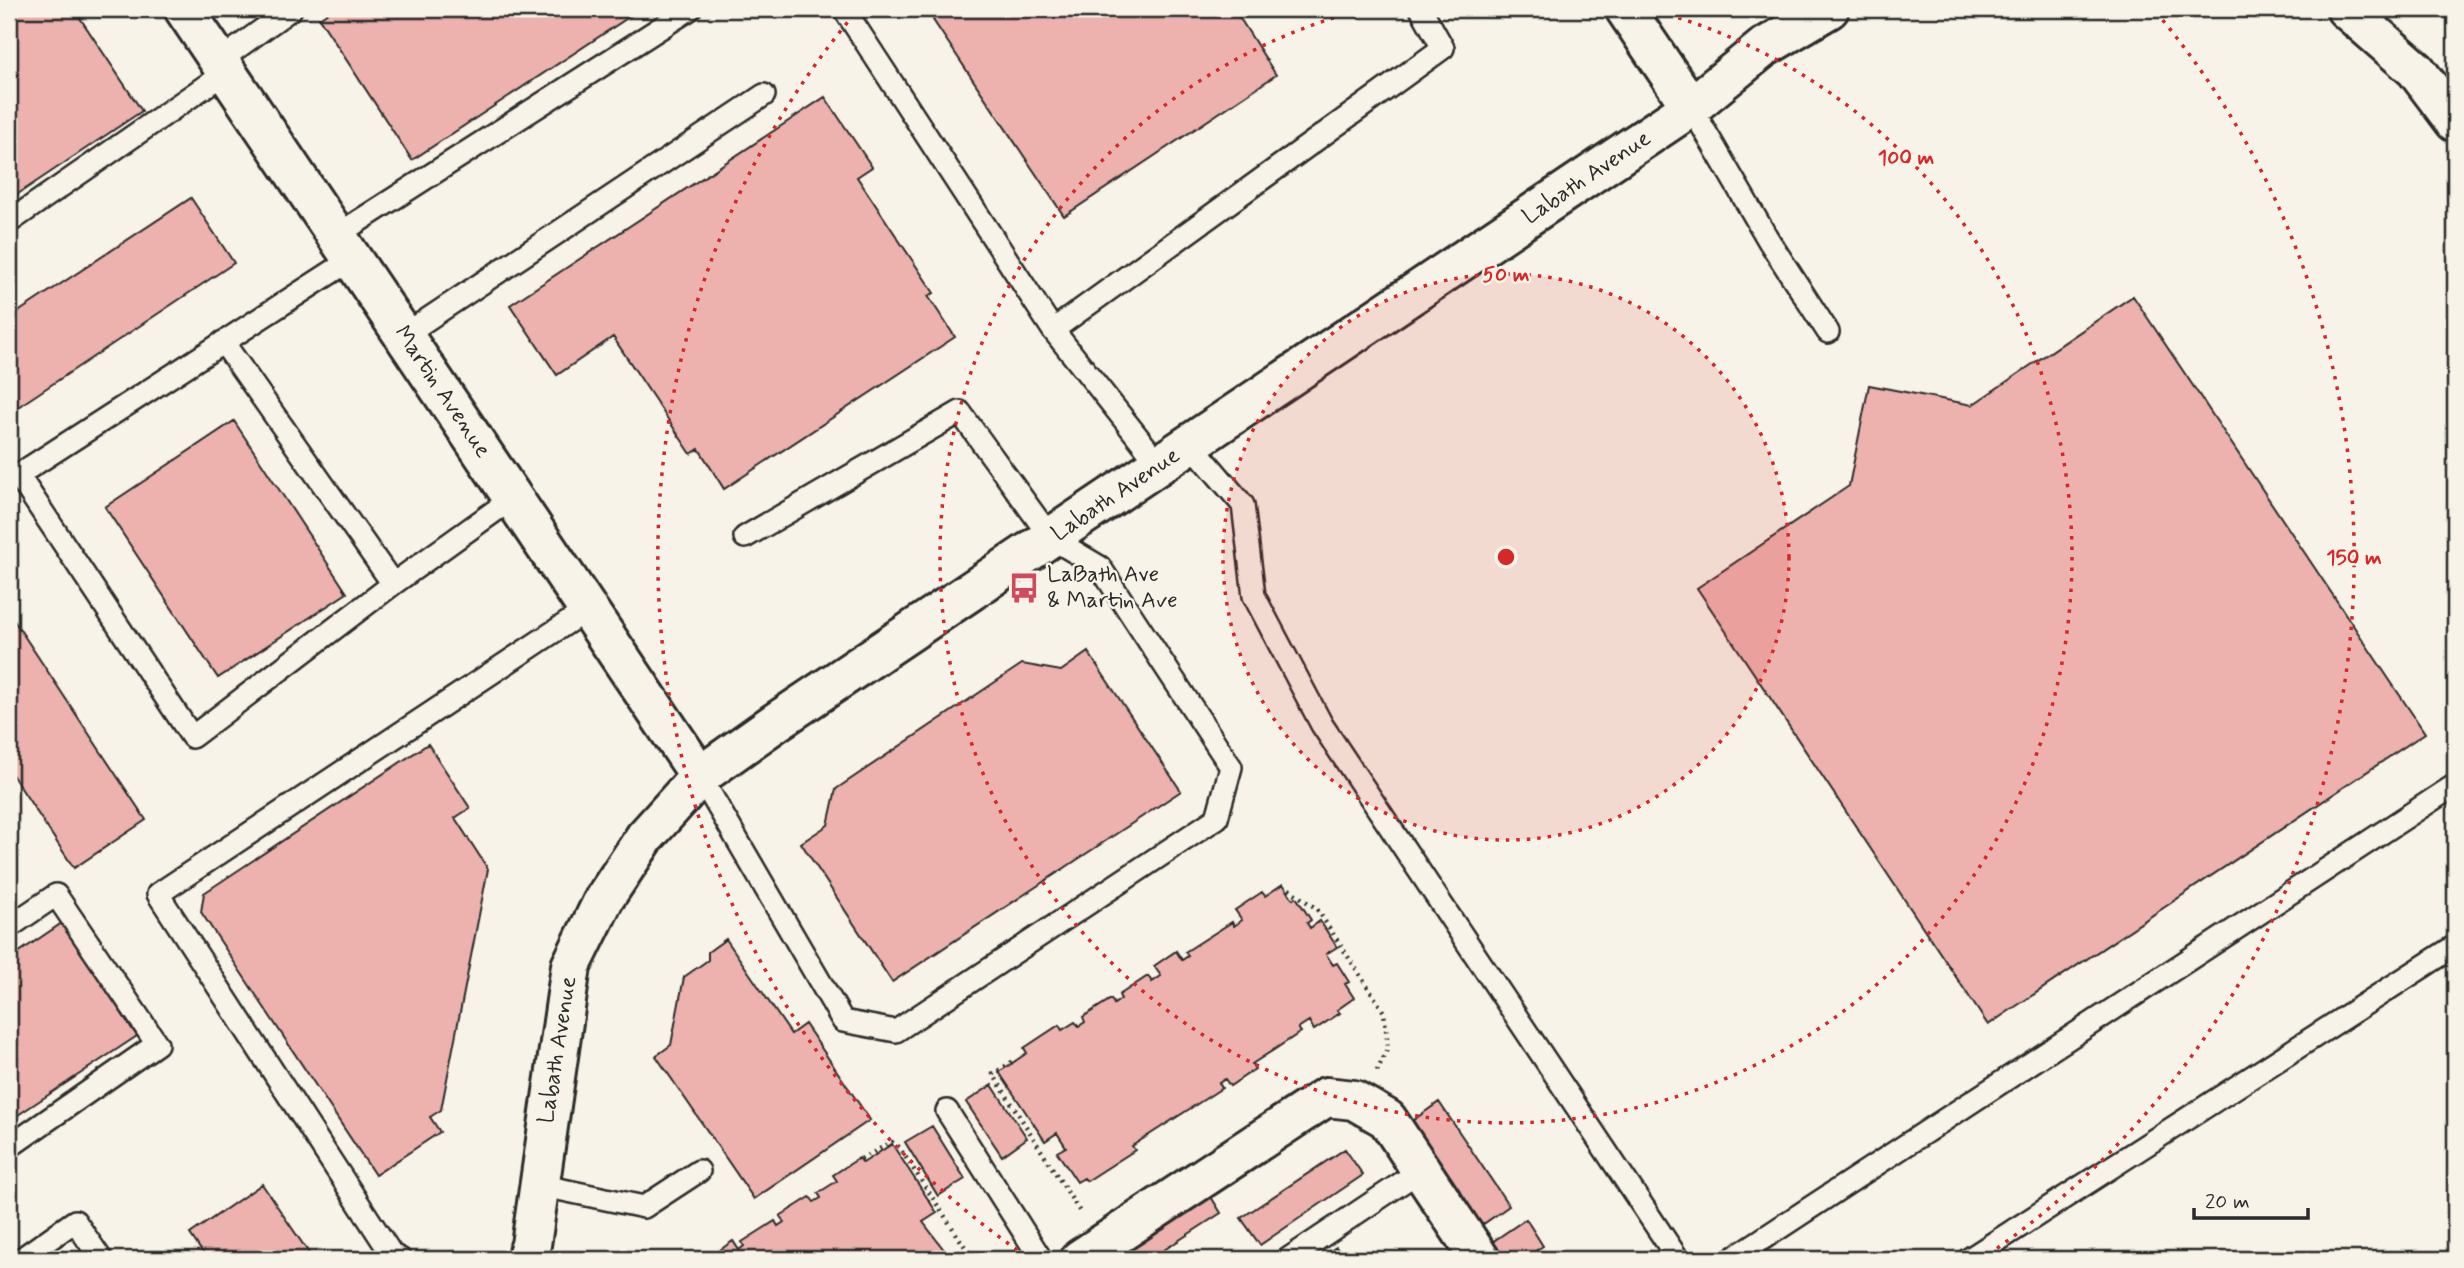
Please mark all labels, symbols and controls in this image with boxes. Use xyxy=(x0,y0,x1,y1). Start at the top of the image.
street label: Labath Avenue xyxy=(1517,124,1657,232)
text: 100 m xyxy=(1878,144,1934,172)
text: 50 m xyxy=(1483,261,1530,289)
street label: Martin Avenue xyxy=(387,320,497,464)
street label: Labath Avenue xyxy=(1046,441,1186,549)
text: 150 m xyxy=(2326,544,2382,572)
centre of rings xyxy=(1494,545,1518,569)
place label: LaBath Ave & Martin Ave xyxy=(1047,560,1178,616)
bus stop icon: LaBath Ave & Martin Ave xyxy=(1007,571,1041,605)
street label: Labath Avenue xyxy=(532,974,584,1126)
scale bar xyxy=(2194,1177,2308,1221)
text: 20 m xyxy=(2205,1188,2250,1216)

